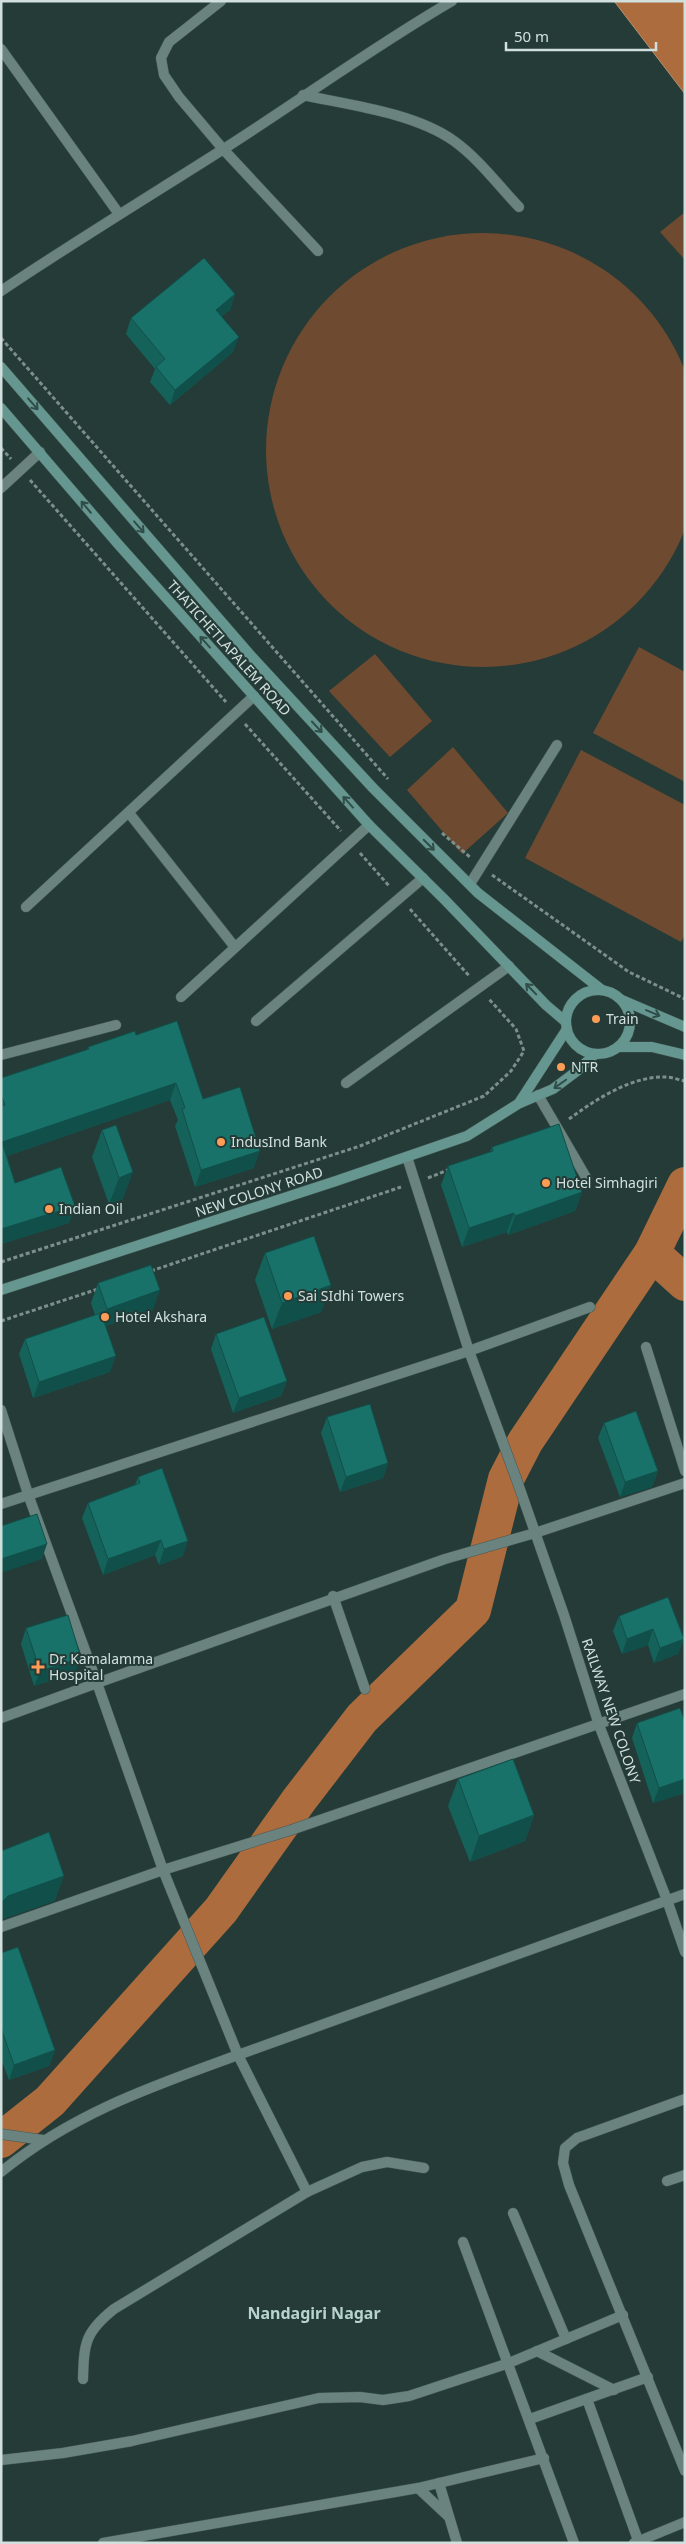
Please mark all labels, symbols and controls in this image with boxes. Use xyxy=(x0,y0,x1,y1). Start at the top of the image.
scale bar xyxy=(506,20,656,52)
text: 50 m xyxy=(514,26,549,46)
one-way arrow xyxy=(27,397,39,410)
one-way arrow xyxy=(81,500,92,513)
one-way arrow xyxy=(134,520,145,533)
street label: THATICHETLAPALEM ROAD xyxy=(163,576,295,720)
one-way arrow xyxy=(199,635,211,648)
one-way arrow xyxy=(311,720,323,733)
one-way arrow xyxy=(342,796,354,809)
one-way arrow xyxy=(422,838,434,850)
one-way arrow xyxy=(525,982,537,995)
place label: Train xyxy=(606,1009,639,1028)
one-way arrow xyxy=(645,1009,660,1019)
marker: Train xyxy=(590,1013,602,1025)
place label: NTR xyxy=(571,1057,598,1076)
marker: NTR xyxy=(555,1061,567,1073)
one-way arrow xyxy=(553,1079,567,1089)
place label: IndusInd Bank xyxy=(231,1132,328,1151)
marker: IndusInd Bank xyxy=(215,1136,227,1148)
street label: NEW COLONY ROAD xyxy=(193,1162,325,1221)
place label: Hotel Simhagiri xyxy=(556,1173,658,1192)
marker: Hotel Simhagiri xyxy=(540,1177,552,1189)
place label: Indian Oil xyxy=(59,1199,123,1218)
marker: Indian Oil xyxy=(43,1203,55,1215)
place label: Sai SIdhi Towers xyxy=(298,1286,404,1305)
marker: Sai SIdhi Towers xyxy=(282,1290,294,1302)
place label: Hotel Akshara xyxy=(115,1307,207,1326)
marker: Hotel Akshara xyxy=(99,1311,111,1323)
street label: RAILWAY NEW COLONY xyxy=(578,1636,645,1786)
place label: Dr. Kamalamma Hospital xyxy=(49,1649,153,1684)
marker: Dr. Kamalamma Hospital xyxy=(31,1660,45,1674)
district label: Nandagiri Nagar xyxy=(247,2302,381,2324)

